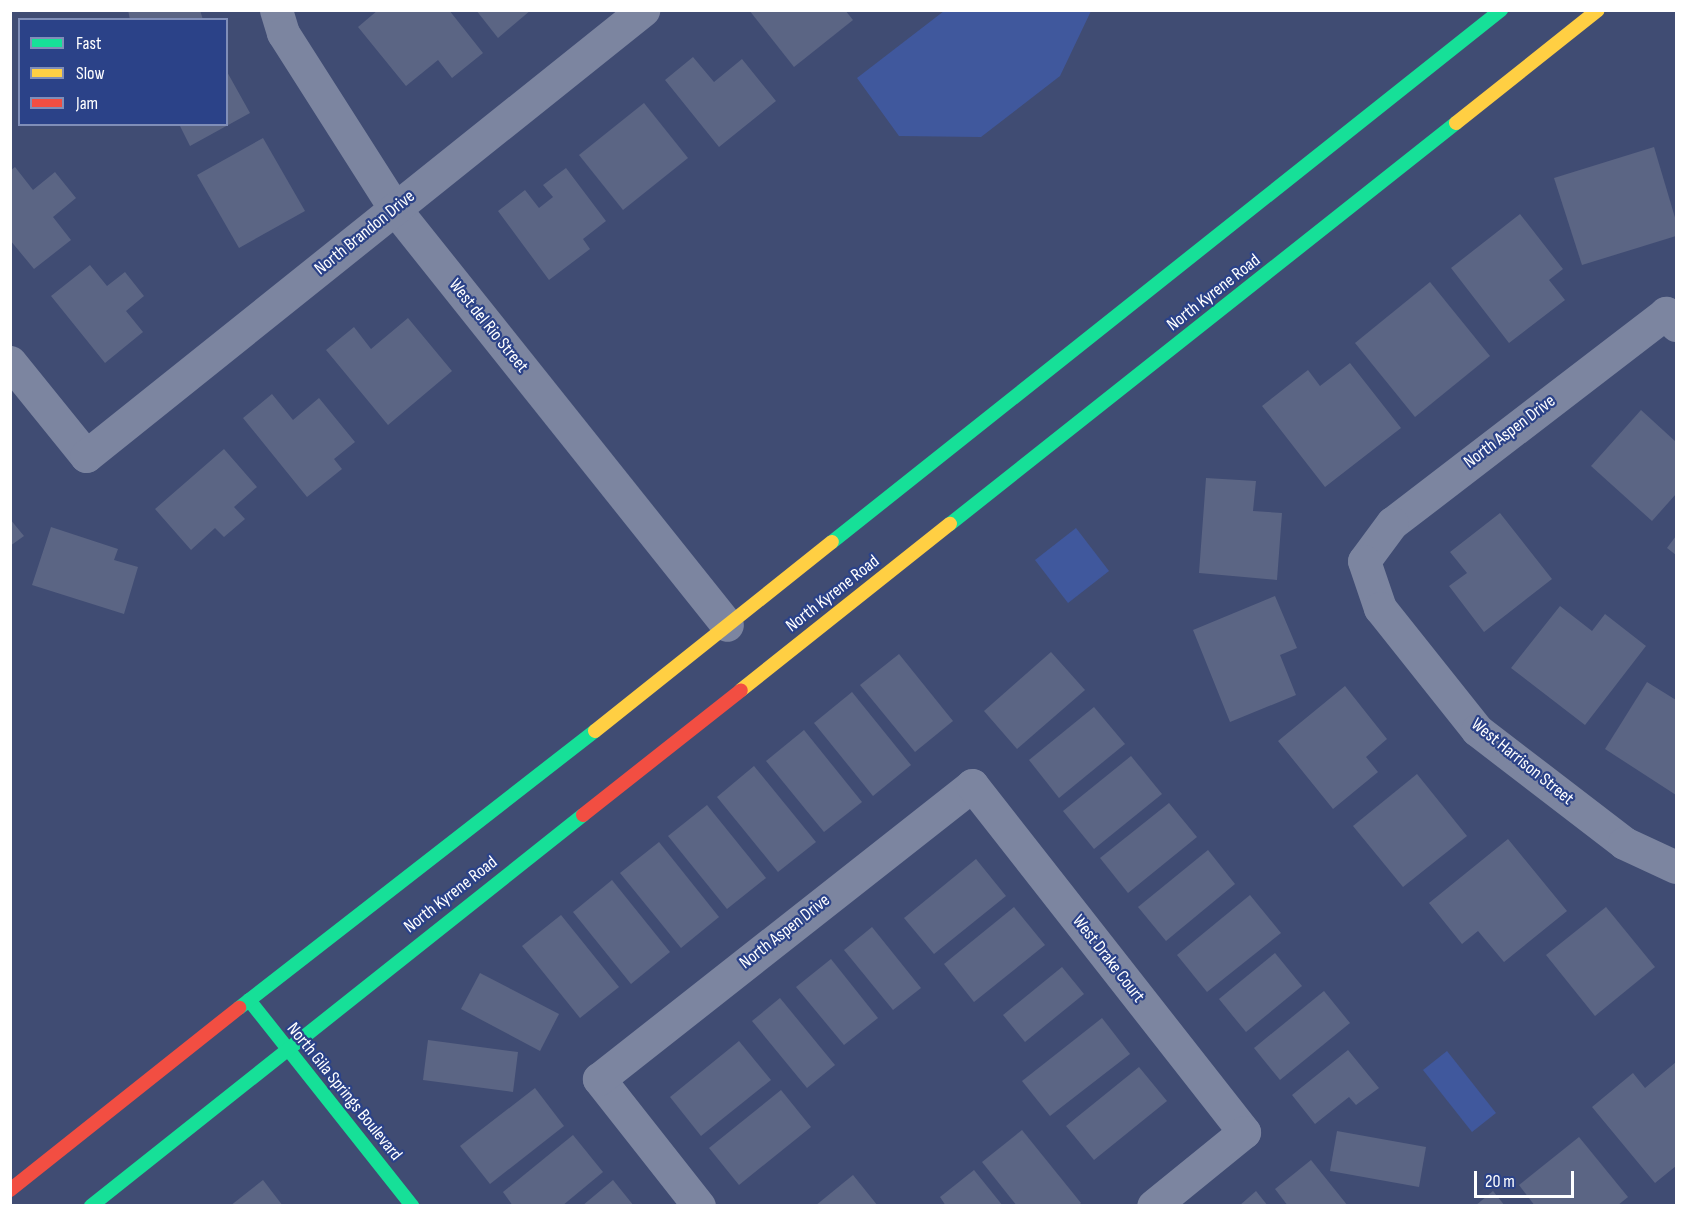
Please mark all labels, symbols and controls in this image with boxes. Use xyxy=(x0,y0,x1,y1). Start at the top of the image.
legend xyxy=(18,18,228,126)
text: Fast xyxy=(76,33,101,54)
text: Slow xyxy=(76,63,105,84)
text: Jam xyxy=(76,93,98,114)
street label: North Brandon Drive xyxy=(311,186,419,280)
street label: North Kyrene Road xyxy=(1163,250,1265,336)
street label: West del Rio Street xyxy=(444,275,532,377)
street label: North Aspen Drive xyxy=(1460,391,1560,473)
street label: North Kyrene Road xyxy=(782,551,884,637)
street label: West Harrison Street xyxy=(1466,714,1578,810)
street label: North Kyrene Road xyxy=(400,852,502,938)
street label: North Aspen Drive xyxy=(735,890,835,974)
street label: West Drake Court xyxy=(1067,911,1149,1007)
street label: North Gila Springs Boulevard xyxy=(282,1019,406,1165)
scale bar xyxy=(1477,1159,1578,1197)
text: 20 m xyxy=(1485,1171,1515,1192)

